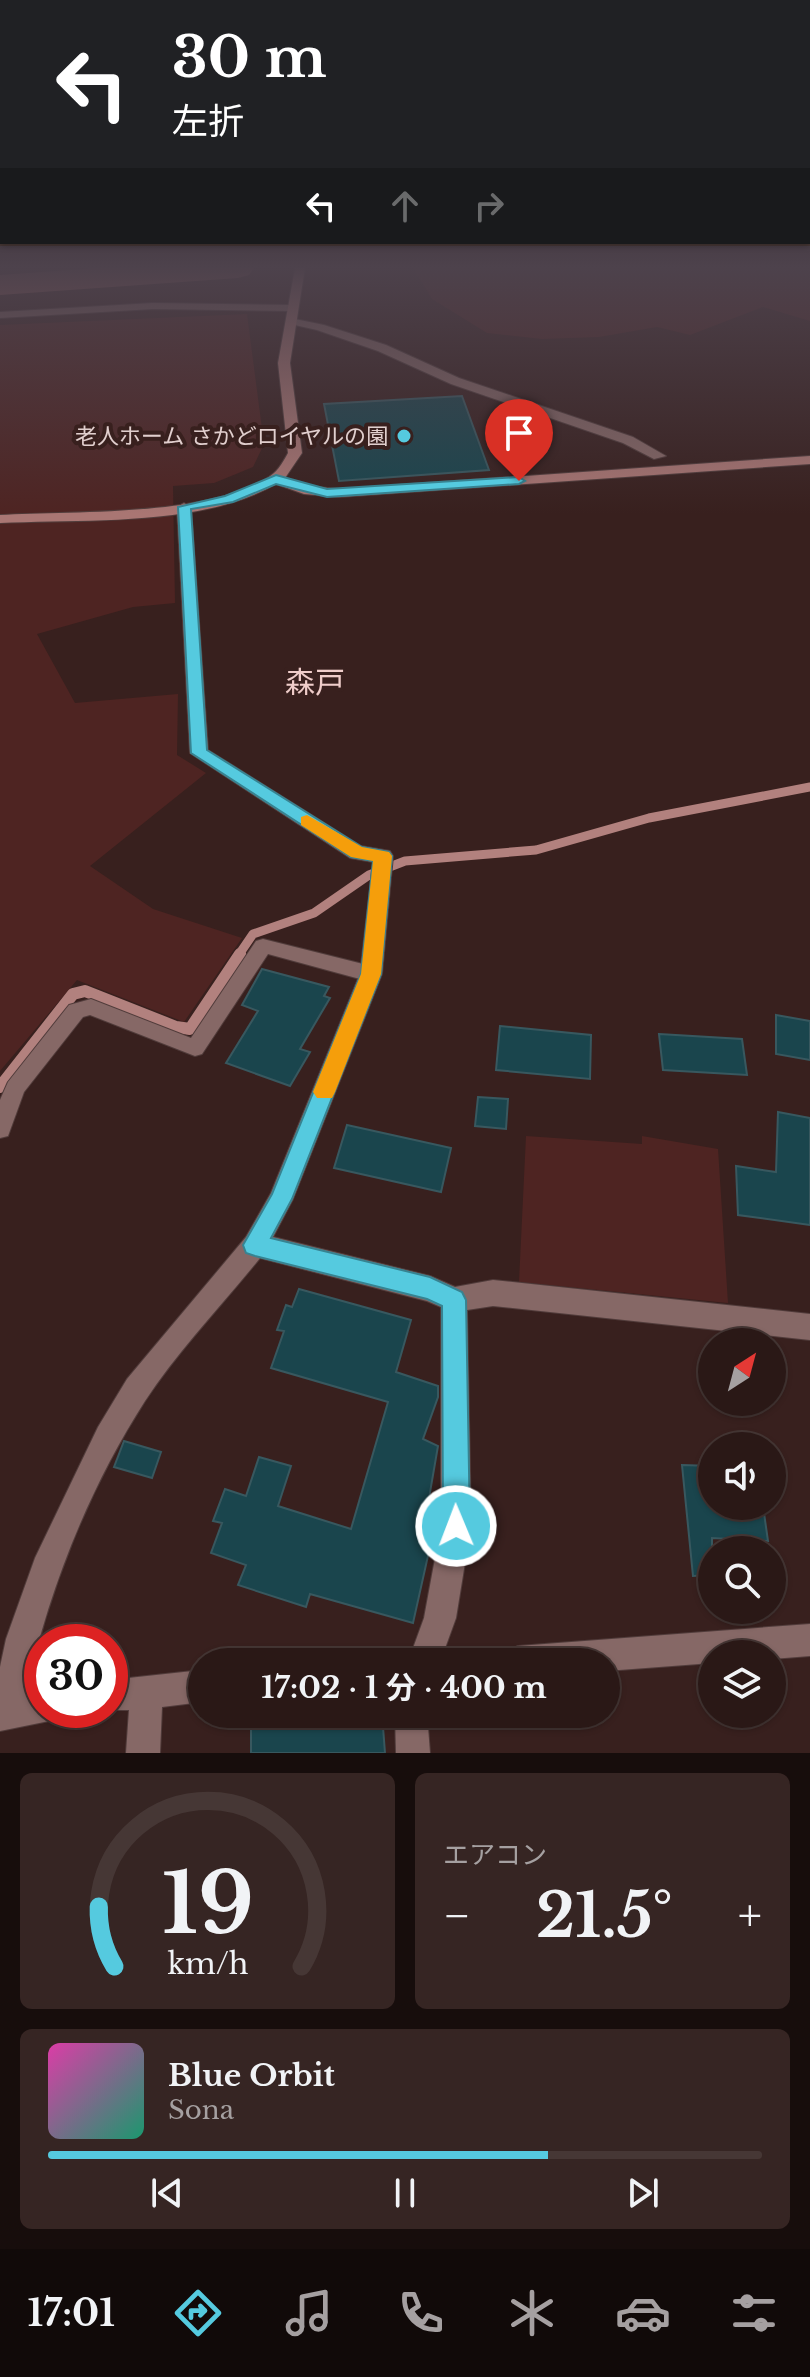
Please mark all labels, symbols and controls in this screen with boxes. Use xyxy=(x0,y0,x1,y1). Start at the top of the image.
text: 30 m xyxy=(172,23,327,92)
icon: left xyxy=(40,32,144,136)
text: 左折 xyxy=(172,99,244,144)
icon: left xyxy=(299,184,343,228)
icon: ahead xyxy=(383,184,427,228)
icon: right xyxy=(467,184,511,228)
pin xyxy=(485,399,553,481)
icon: arrive xyxy=(497,411,541,455)
place label: 老人ホーム さかどロイヤルの園 xyxy=(75,423,388,450)
marker: 老人ホーム さかどロイヤルの園 xyxy=(395,427,413,445)
district label: 森戸 xyxy=(285,664,345,701)
north arrow xyxy=(698,1328,786,1416)
map controls xyxy=(698,1328,786,1728)
button: sound xyxy=(698,1432,786,1520)
position arrow xyxy=(414,1484,498,1568)
button: search xyxy=(698,1536,786,1624)
speed limit sign: 30 xyxy=(24,1624,128,1728)
button: layers xyxy=(698,1640,786,1728)
text: 17:02 · 1 分 · 400 m xyxy=(261,1669,547,1706)
text: エアコン xyxy=(443,1839,547,1871)
text: 19 xyxy=(161,1852,254,1955)
text: 21.5° xyxy=(536,1879,673,1953)
text: − xyxy=(443,1888,471,1943)
text: + xyxy=(738,1888,762,1943)
text: km/h xyxy=(167,1946,248,1982)
text: Blue Orbit xyxy=(168,2057,335,2094)
text: Sona xyxy=(168,2094,234,2126)
icon: previous xyxy=(145,2171,189,2215)
icon: pause xyxy=(383,2171,427,2215)
icon: next xyxy=(621,2171,665,2215)
icon: directions xyxy=(170,2285,226,2341)
icon: music xyxy=(281,2285,337,2341)
icon: phone xyxy=(393,2285,449,2341)
icon: climate xyxy=(504,2285,560,2341)
icon: car xyxy=(615,2285,671,2341)
icon: filters xyxy=(726,2285,782,2341)
text: 17:01 xyxy=(28,2291,115,2336)

